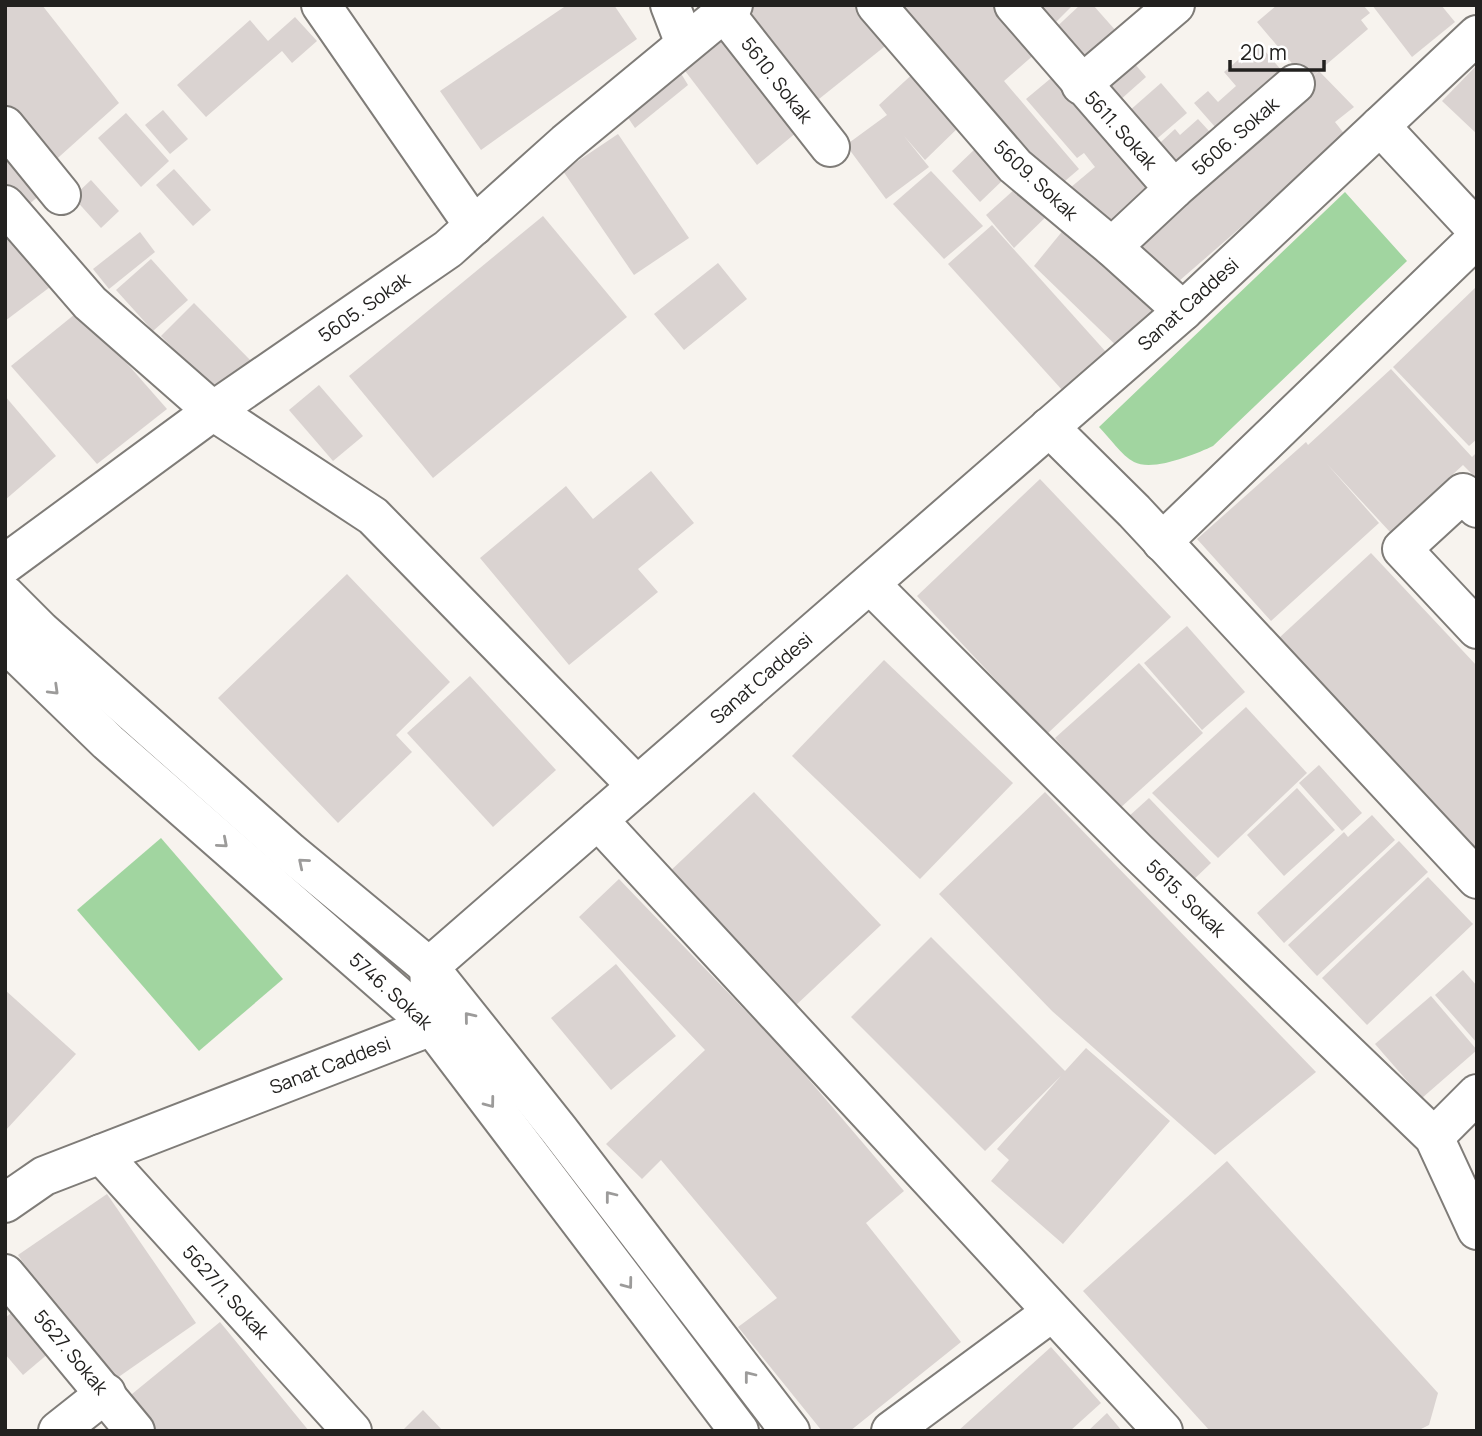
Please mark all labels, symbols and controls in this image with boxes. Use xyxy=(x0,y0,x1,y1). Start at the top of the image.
scale bar xyxy=(1230,28,1324,72)
street label: 5610. Sokak xyxy=(735,32,819,129)
text: 20 m xyxy=(1240,38,1287,66)
street label: 5611. Sokak xyxy=(1079,85,1164,175)
street label: 5606. Sokak xyxy=(1186,91,1284,181)
street label: 5609. Sokak xyxy=(988,134,1084,226)
street label: Sanat Caddesi xyxy=(1132,252,1244,356)
street label: 5605. Sokak xyxy=(313,266,415,348)
street label: Sanat Caddesi xyxy=(704,626,818,730)
one-way arrow xyxy=(46,682,58,694)
one-way arrow xyxy=(215,835,228,847)
street label: 5615. Sokak xyxy=(1140,853,1232,943)
one-way arrow xyxy=(299,859,312,871)
street label: 5746. Sokak xyxy=(344,947,439,1036)
one-way arrow xyxy=(464,1013,477,1025)
street label: Sanat Caddesi xyxy=(266,1030,394,1100)
one-way arrow xyxy=(482,1095,495,1107)
one-way arrow xyxy=(605,1191,618,1204)
street label: 5627/1. Sokak xyxy=(177,1239,276,1345)
one-way arrow xyxy=(619,1276,632,1289)
street label: 5627. Sokak xyxy=(28,1304,114,1400)
one-way arrow xyxy=(745,1371,758,1383)

